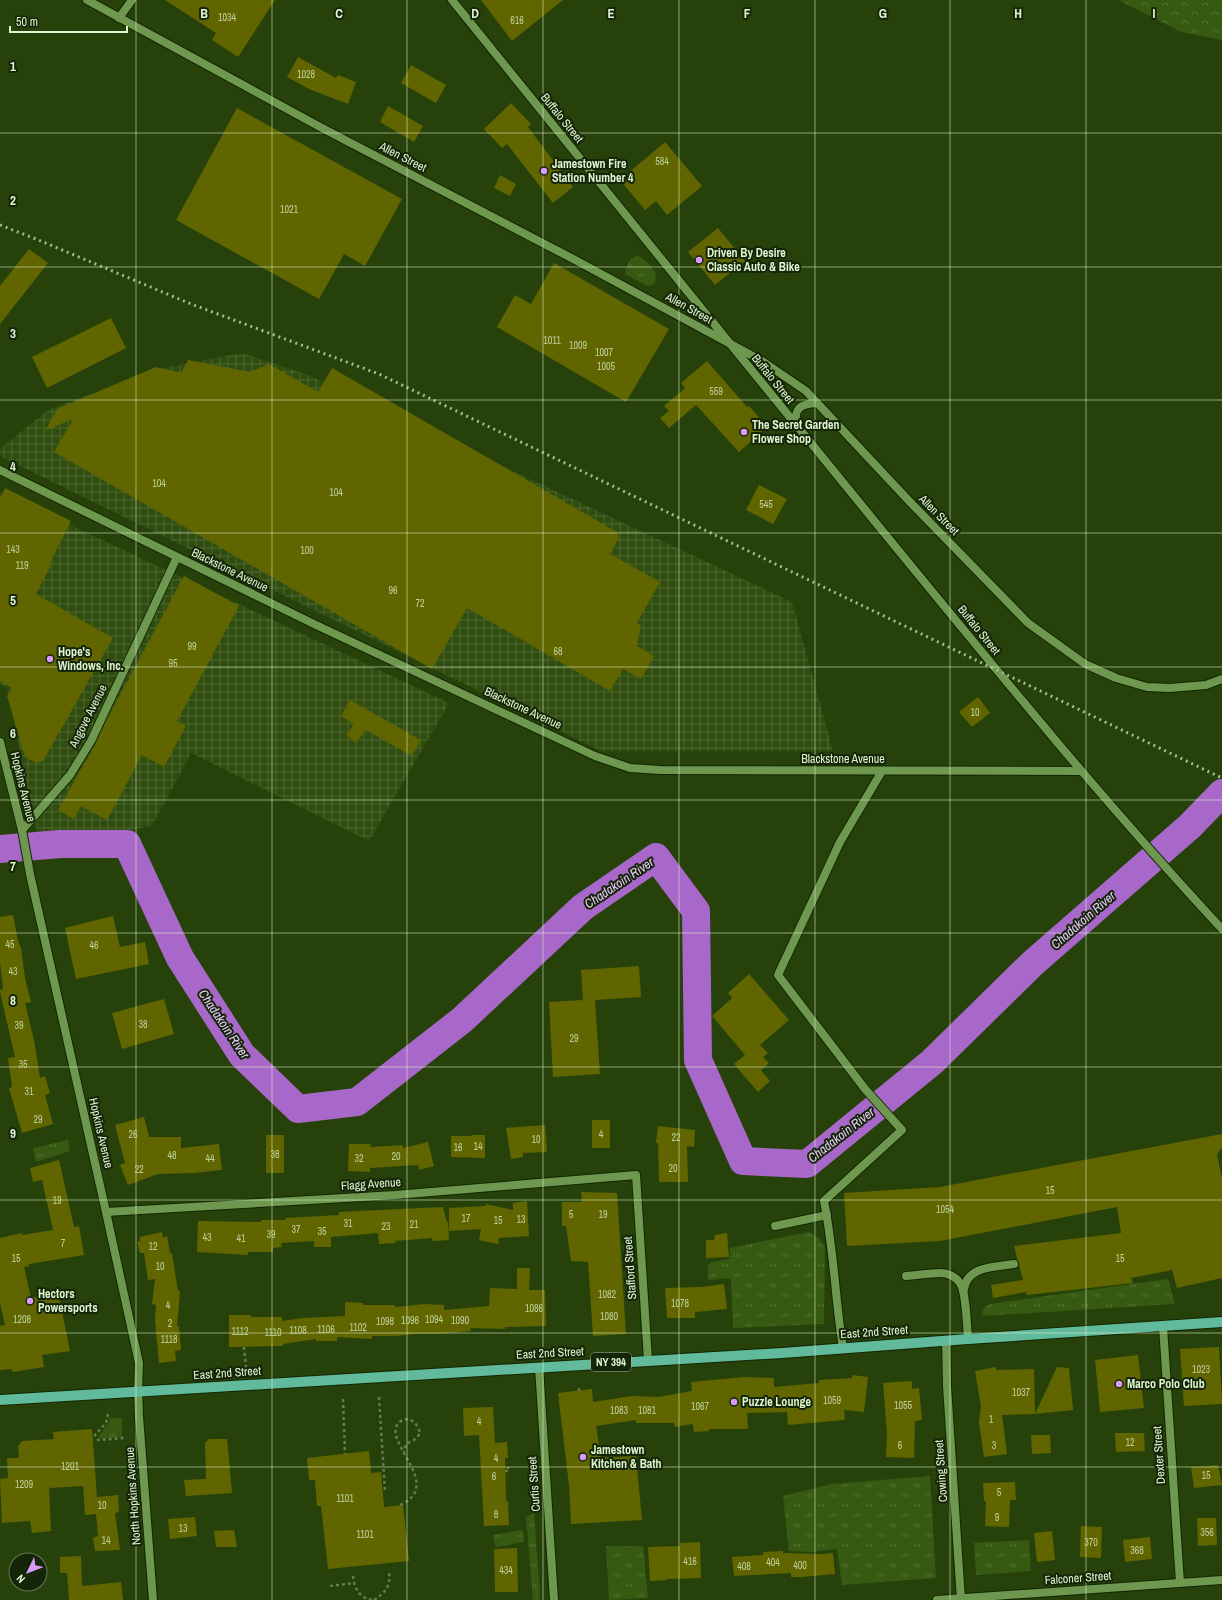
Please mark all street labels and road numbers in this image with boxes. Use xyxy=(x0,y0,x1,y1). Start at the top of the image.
street label: Buffalo Street xyxy=(537,90,587,146)
street label: Allen Street xyxy=(376,138,430,176)
street label: Allen Street xyxy=(662,288,715,327)
street label: Buffalo Street xyxy=(748,351,798,407)
street label: Allen Street xyxy=(915,491,963,539)
street label: Blackstone Avenue xyxy=(189,544,271,596)
street label: Buffalo Street xyxy=(954,602,1004,658)
street label: Angove Avenue xyxy=(65,682,111,751)
street label: Blackstone Avenue xyxy=(482,683,564,733)
street label: Hopkins Avenue xyxy=(7,750,39,824)
street label: Blackstone Avenue xyxy=(801,751,885,767)
street label: Hopkins Avenue xyxy=(85,1096,117,1170)
street label: Flagg Avenue xyxy=(341,1174,401,1194)
street label: Stafford Street xyxy=(620,1236,640,1300)
street label: East 2nd Street xyxy=(840,1322,909,1342)
street label: East 2nd Street xyxy=(516,1343,585,1363)
road number: NY 394 xyxy=(591,1353,631,1371)
street label: East 2nd Street xyxy=(193,1363,262,1383)
street label: Dexter Street xyxy=(1149,1425,1169,1484)
street label: Cowing Street xyxy=(931,1439,951,1503)
street label: North Hopkins Avenue xyxy=(122,1446,144,1546)
street label: Curtis Street xyxy=(524,1456,544,1512)
street label: Falconer Street xyxy=(1044,1568,1112,1588)

